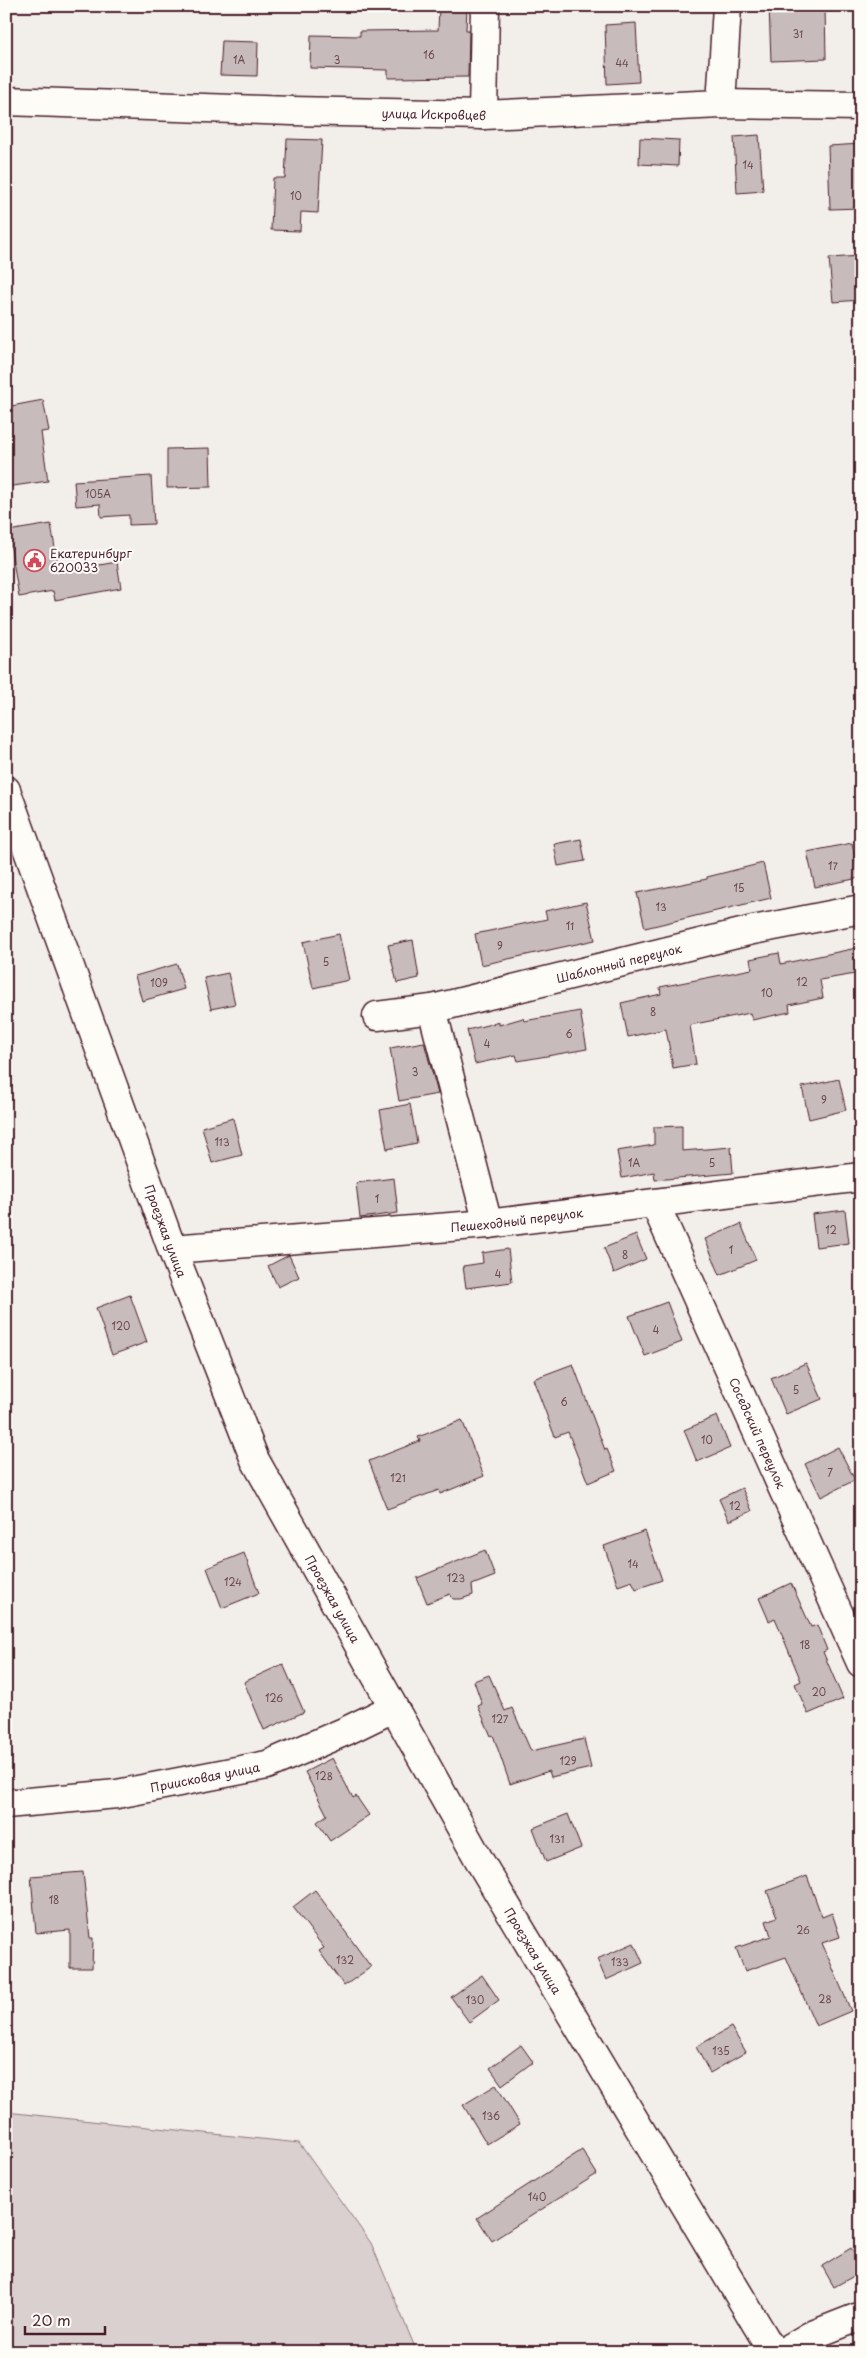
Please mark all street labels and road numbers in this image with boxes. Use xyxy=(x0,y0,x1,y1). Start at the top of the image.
street label: улица Искровцев xyxy=(381,104,486,124)
street label: Шаблонный переулок xyxy=(555,939,684,987)
street label: Проезжая улица xyxy=(140,1182,191,1281)
street label: Пешеходный переулок xyxy=(450,1203,585,1236)
street label: Соседский переулок xyxy=(725,1375,791,1492)
street label: Проезжая улица xyxy=(301,1552,365,1646)
street label: Приисковая улица xyxy=(149,1758,262,1796)
street label: Проезжая улица xyxy=(500,1904,566,1998)

